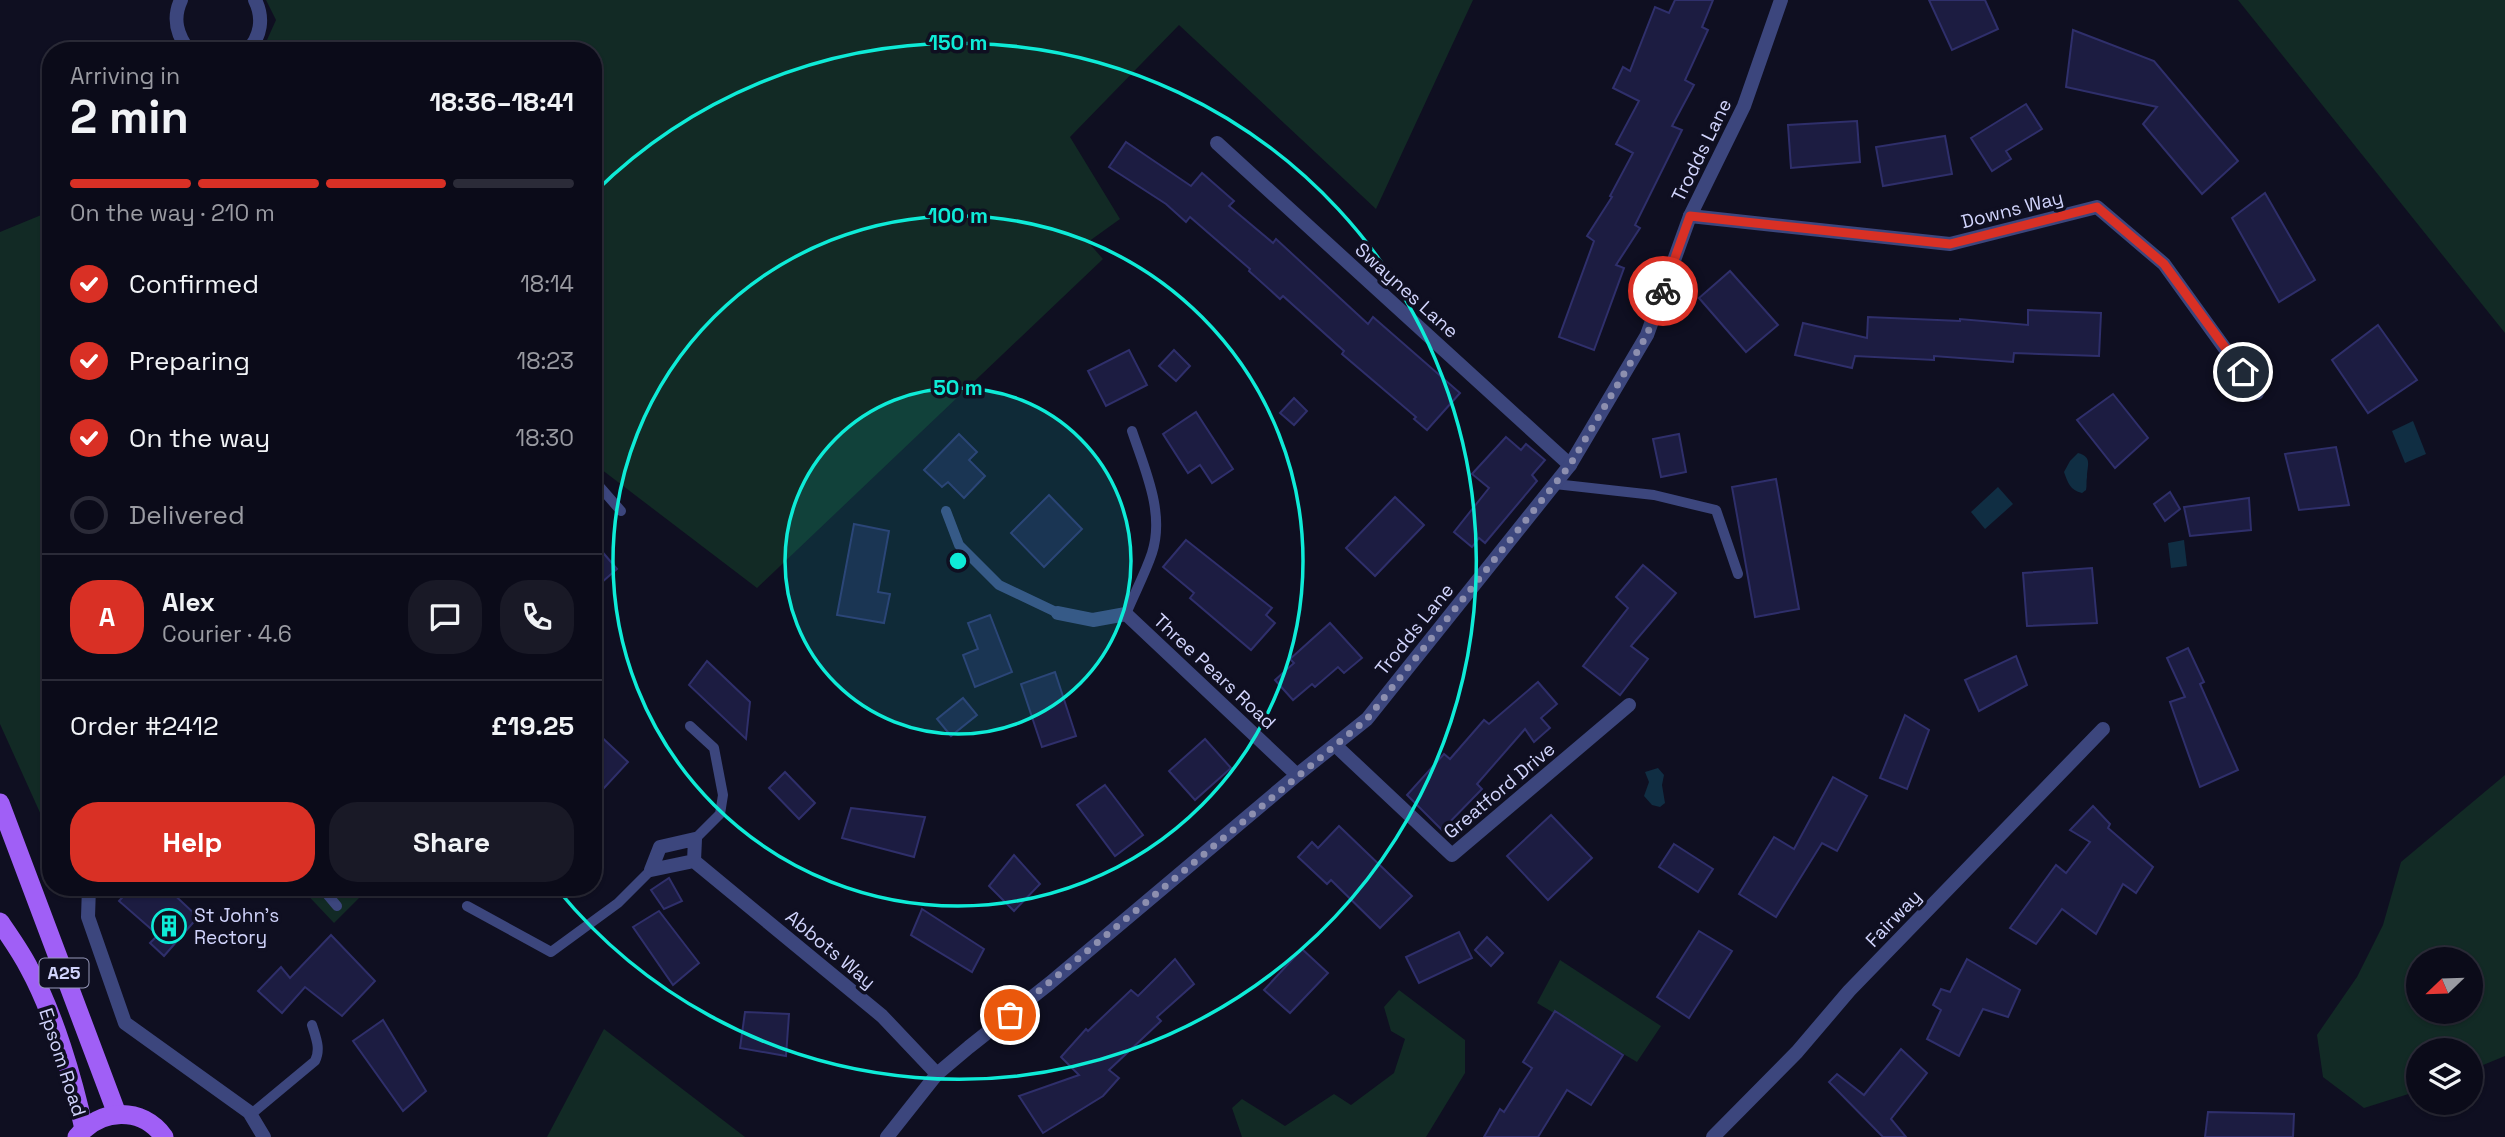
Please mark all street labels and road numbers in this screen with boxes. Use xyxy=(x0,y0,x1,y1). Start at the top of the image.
street label: Trodds Lane xyxy=(1666,94,1737,206)
street label: Downs Way xyxy=(1958,185,2066,234)
street label: Swaynes Lane xyxy=(1350,237,1464,343)
street label: Trodds Lane xyxy=(1369,578,1459,681)
street label: Three Pears Road xyxy=(1148,608,1281,735)
street label: Greatford Drive xyxy=(1438,736,1560,844)
street label: Fairway xyxy=(1860,884,1927,952)
street label: Abbots Way xyxy=(780,904,881,994)
road number: A25 xyxy=(40,958,88,988)
street label: Epsom Road xyxy=(33,1005,92,1120)

